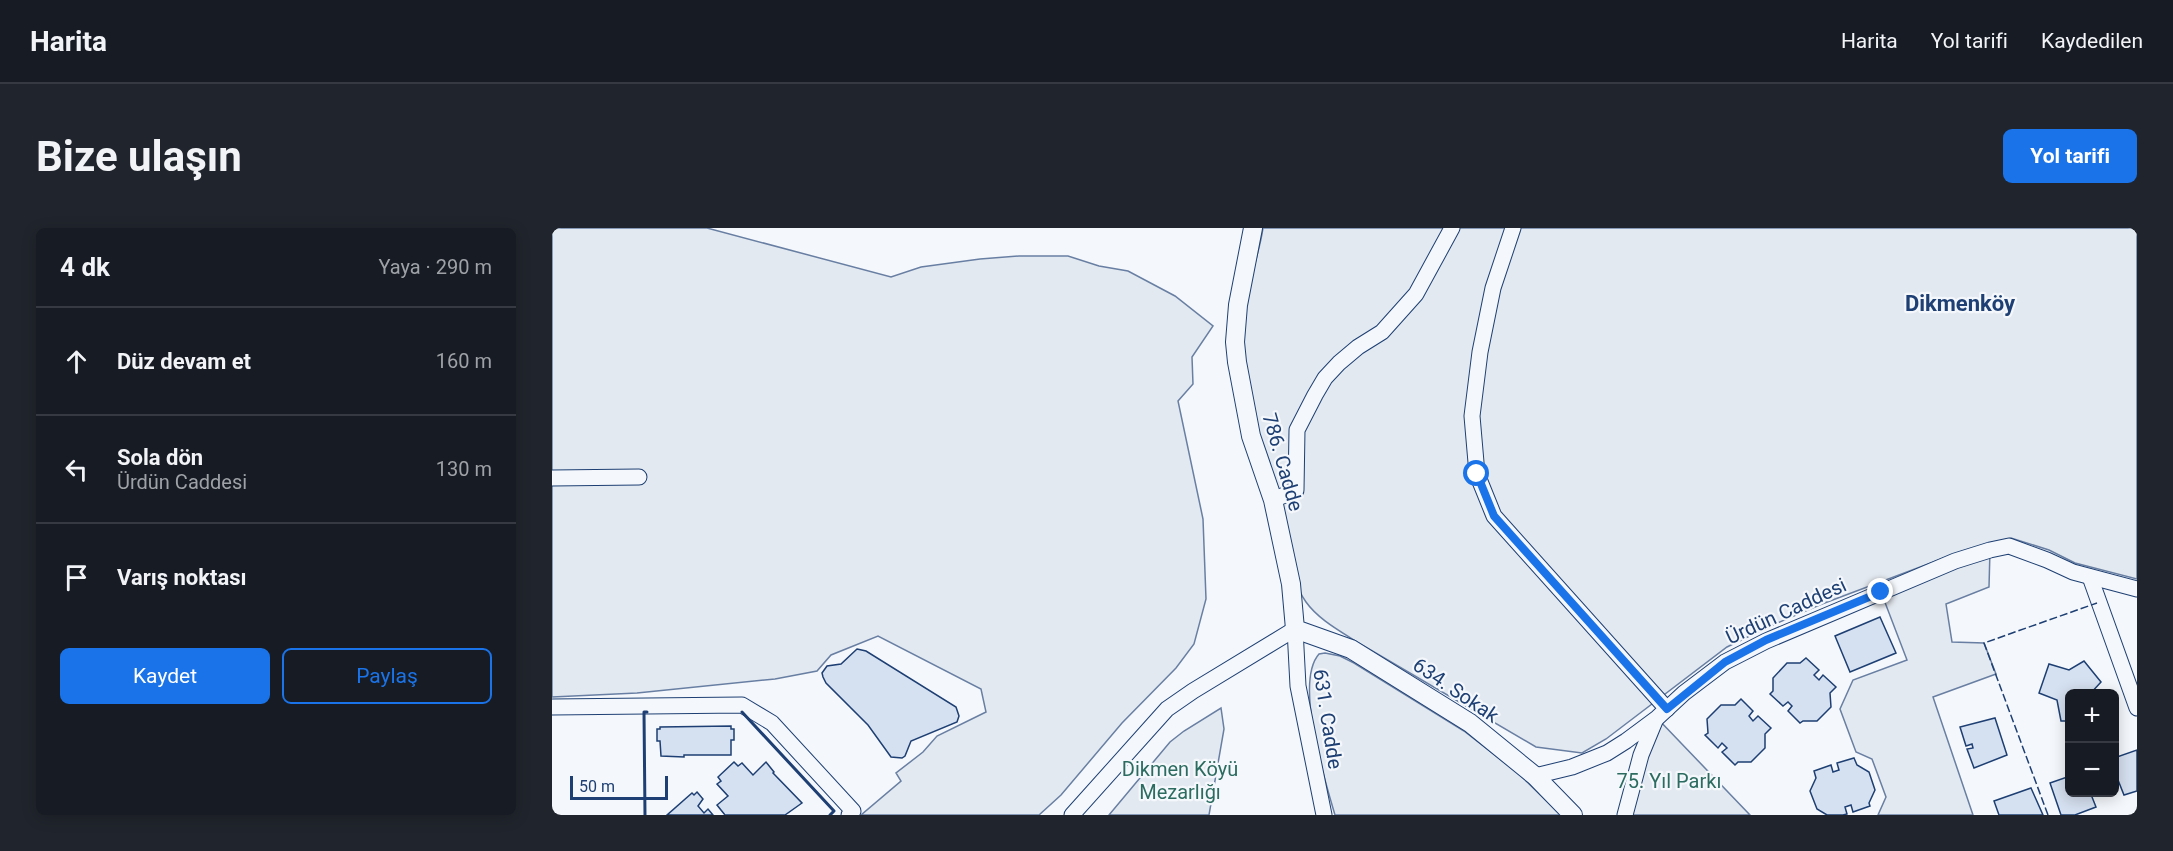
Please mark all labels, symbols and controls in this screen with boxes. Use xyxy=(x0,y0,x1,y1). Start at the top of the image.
text: Harita xyxy=(30,25,107,58)
text: Harita xyxy=(1841,29,1898,53)
text: Yol tarifi xyxy=(1931,29,2008,53)
text: Kaydedilen xyxy=(2041,29,2143,53)
button: Yol tarifi xyxy=(2003,129,2137,183)
text: Bize ulaşın xyxy=(36,132,242,181)
text: 4 dk xyxy=(60,252,110,282)
text: Yaya · 290 m xyxy=(378,255,492,279)
district label: Dikmenköy xyxy=(1905,291,2016,316)
icon: ahead xyxy=(60,345,93,378)
text: Düz devam et xyxy=(117,349,251,374)
text: 160 m xyxy=(436,349,492,373)
street label: 786. Cadde xyxy=(1258,410,1308,514)
text: Sola dön xyxy=(117,445,203,470)
icon: left xyxy=(60,453,93,486)
text: 130 m xyxy=(436,457,492,481)
route start xyxy=(1463,460,1489,486)
text: Ürdün Caddesi xyxy=(117,470,247,494)
icon: arrive xyxy=(60,561,93,594)
text: Varış noktası xyxy=(117,565,247,590)
street label: Ürdün Caddesi xyxy=(1722,573,1850,649)
route end xyxy=(1867,578,1893,604)
button: Kaydet xyxy=(60,648,270,704)
button: Paylaş xyxy=(282,648,492,704)
street label: 634. Sokak xyxy=(1409,653,1504,728)
street label: 631. Cadde xyxy=(1308,667,1348,771)
map controls xyxy=(2065,689,2119,797)
button: + xyxy=(2065,689,2119,743)
button: − xyxy=(2065,743,2119,797)
park label: Dikmen Köyü Mezarlığı xyxy=(1122,757,1238,804)
park label: 75. Yıl Parkı xyxy=(1617,769,1721,793)
scale bar xyxy=(570,773,668,800)
text: 50 m xyxy=(579,777,615,796)

